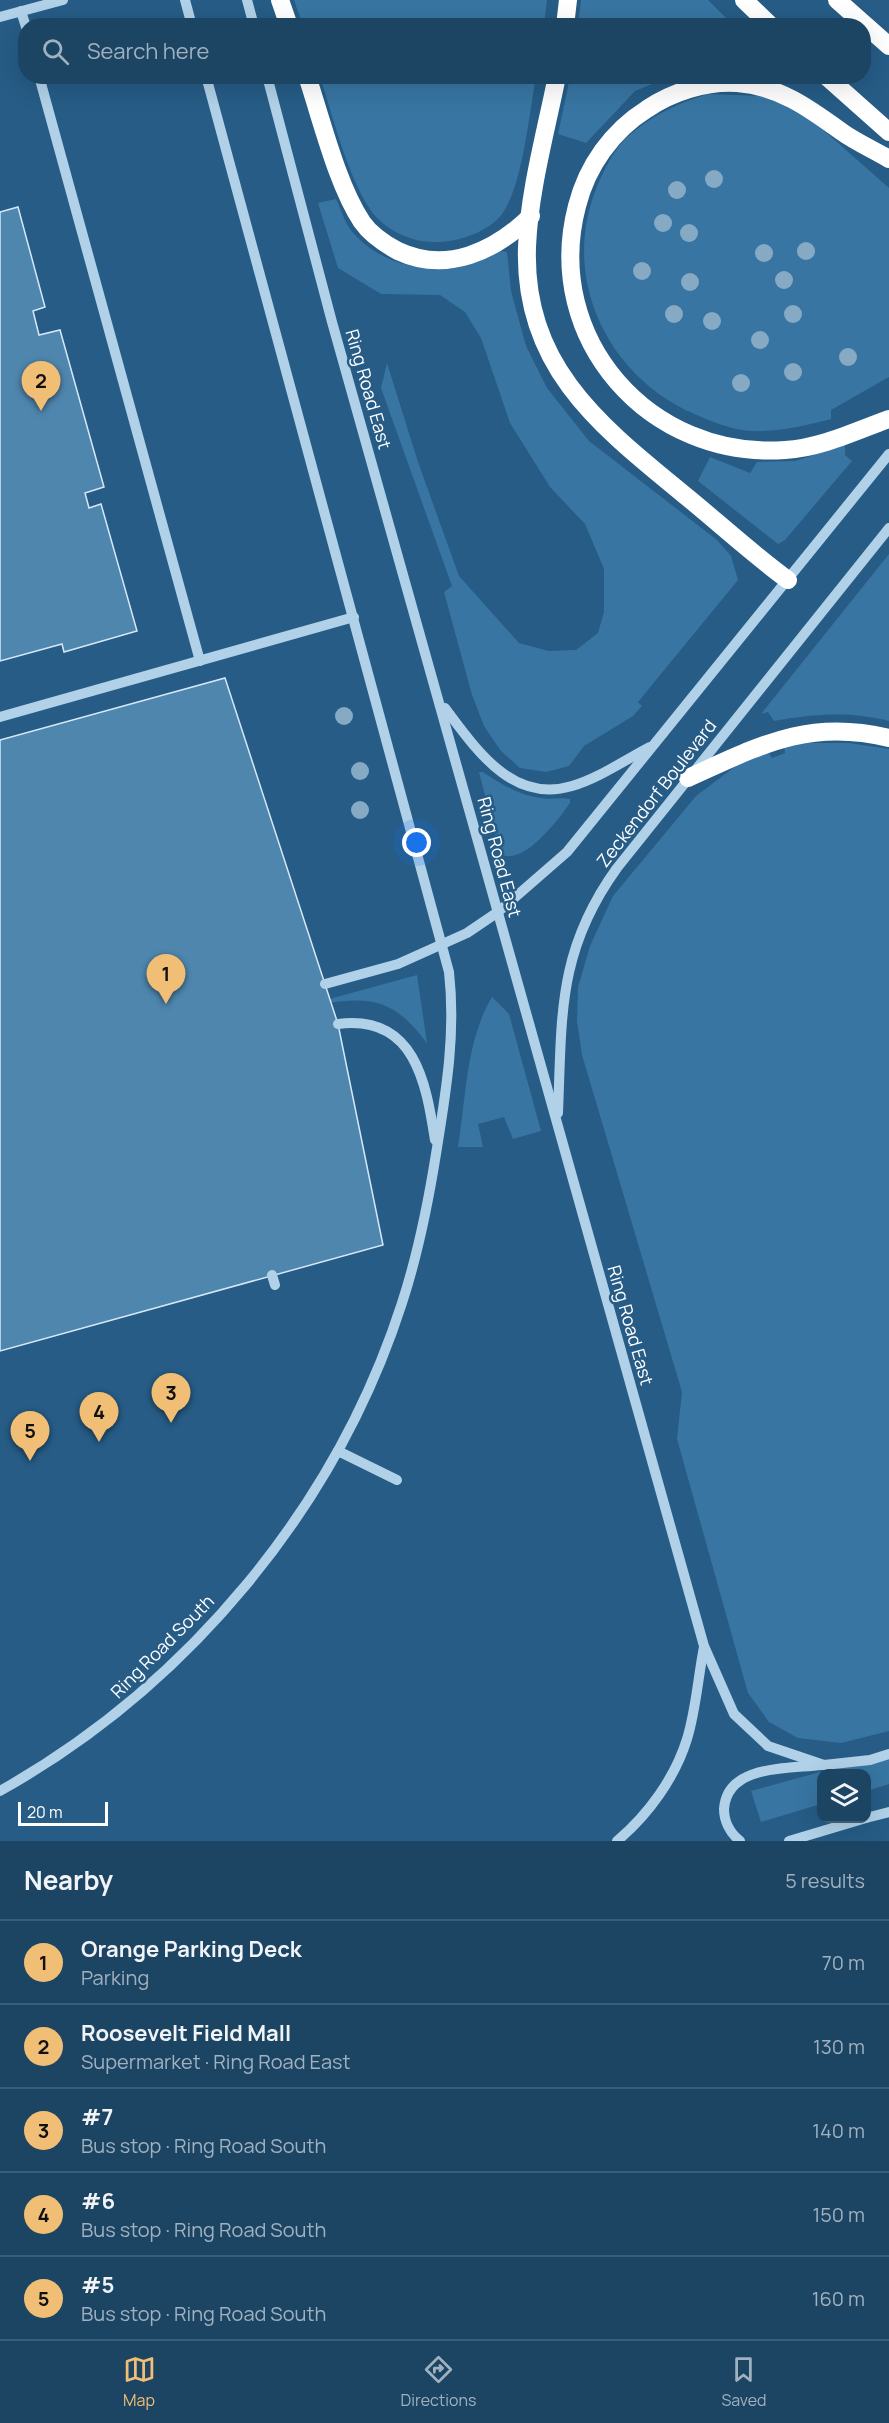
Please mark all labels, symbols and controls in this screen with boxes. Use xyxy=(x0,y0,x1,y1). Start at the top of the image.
search box xyxy=(18,18,871,84)
icon: search xyxy=(39,35,72,68)
text: Search here xyxy=(87,36,209,66)
street label: Ring Road East xyxy=(340,326,398,452)
pin: 2 xyxy=(22,362,60,411)
street label: Zeckendorf Boulevard xyxy=(591,714,721,872)
street label: Ring Road East xyxy=(472,794,528,920)
your location xyxy=(402,828,431,857)
pin: 1 xyxy=(146,954,186,1004)
street label: Ring Road East xyxy=(602,1262,660,1388)
pin: 3 xyxy=(152,1374,190,1423)
pin: 4 xyxy=(80,1392,118,1442)
pin: 5 xyxy=(10,1412,50,1461)
street label: Ring Road South xyxy=(105,1589,219,1703)
map controls xyxy=(817,1769,871,1823)
button: layers xyxy=(817,1769,871,1823)
scale bar xyxy=(18,1799,108,1826)
text: 20 m xyxy=(27,1801,63,1823)
text: Nearby xyxy=(24,1862,113,1898)
text: 5 results xyxy=(785,1867,865,1894)
text: Orange Parking Deck xyxy=(81,1934,302,1964)
text: 1 xyxy=(39,1949,48,1976)
text: 70 m xyxy=(822,1949,865,1976)
text: Parking xyxy=(81,1964,149,1991)
text: Roosevelt Field Mall xyxy=(81,2018,291,2048)
text: 2 xyxy=(38,2033,49,2060)
text: 130 m xyxy=(813,2033,865,2060)
text: Supermarket · Ring Road East xyxy=(81,2048,351,2075)
text: #7 xyxy=(81,2102,113,2132)
text: 3 xyxy=(38,2117,49,2144)
text: 140 m xyxy=(812,2117,865,2144)
text: Bus stop · Ring Road South xyxy=(81,2132,326,2159)
text: #6 xyxy=(81,2186,115,2216)
text: 4 xyxy=(37,2201,50,2228)
text: 150 m xyxy=(812,2201,865,2228)
text: Bus stop · Ring Road South xyxy=(81,2216,326,2243)
text: #5 xyxy=(81,2270,114,2300)
text: 5 xyxy=(38,2285,49,2312)
text: 160 m xyxy=(812,2285,865,2312)
text: Bus stop · Ring Road South xyxy=(81,2300,326,2327)
tab: Map xyxy=(123,2353,156,2411)
tab: Directions xyxy=(401,2353,476,2411)
tab: Saved xyxy=(721,2353,766,2411)

